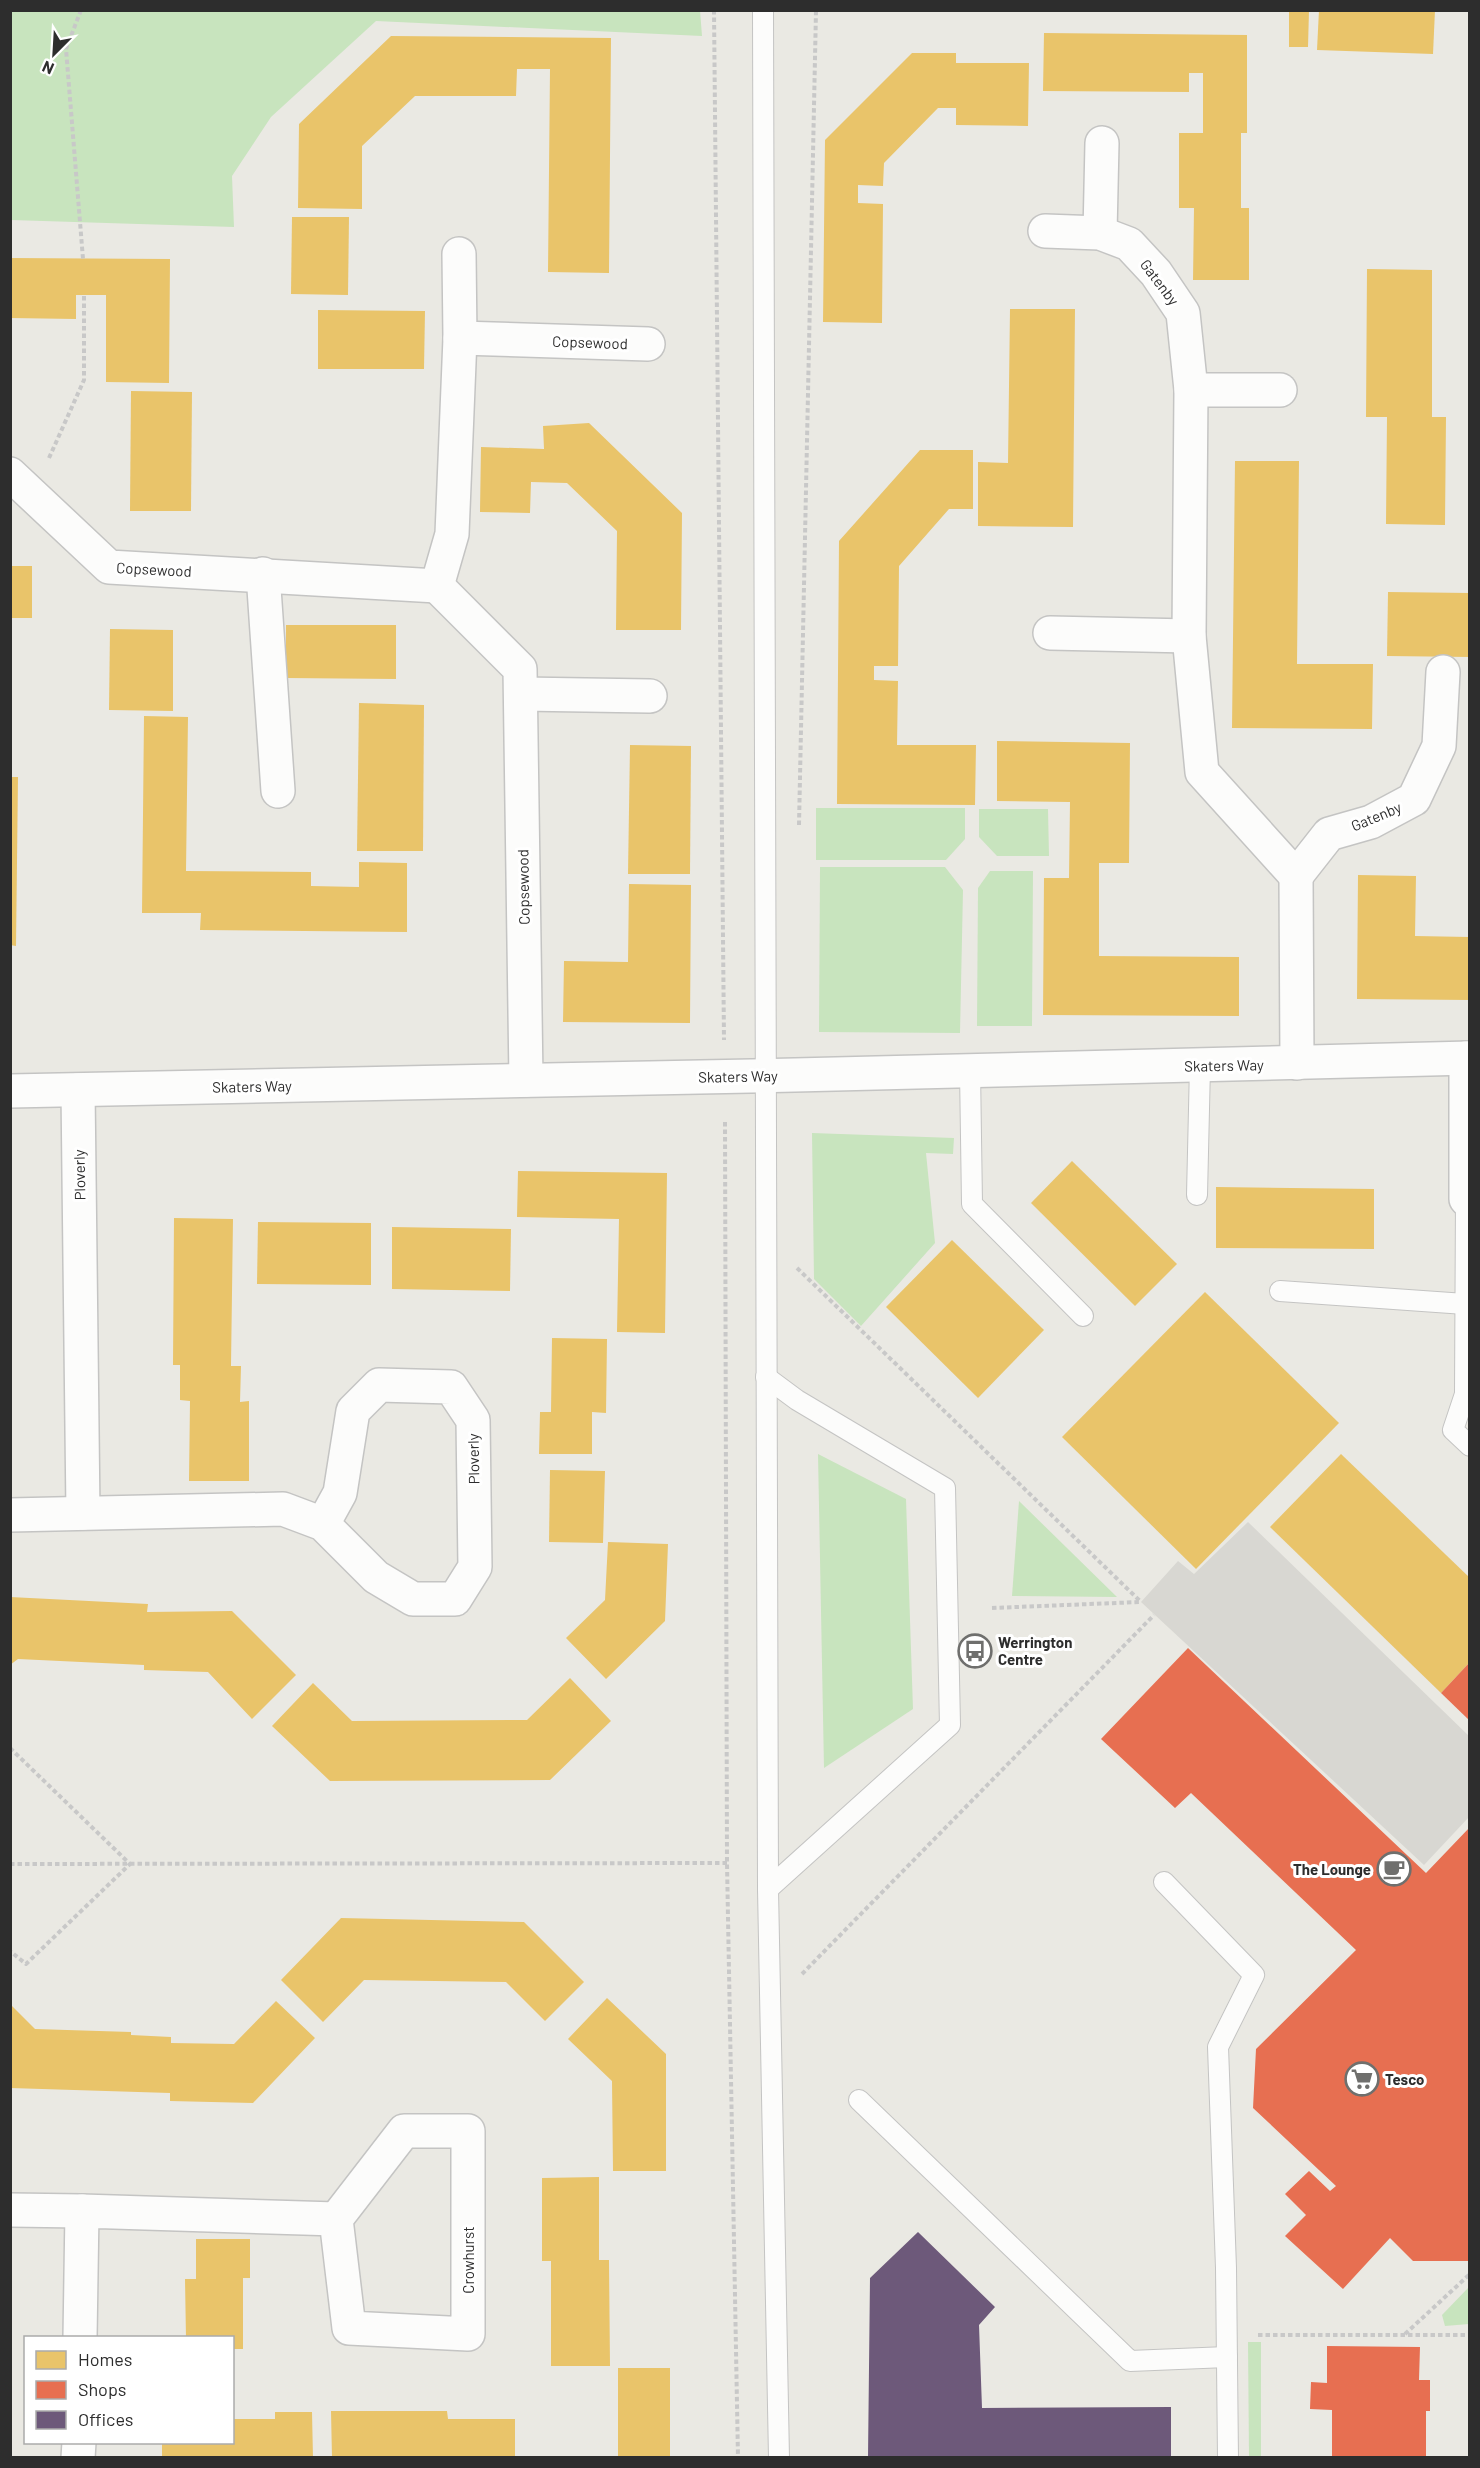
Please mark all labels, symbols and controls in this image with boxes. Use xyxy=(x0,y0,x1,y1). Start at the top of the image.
north arrow xyxy=(24,24,84,84)
text: N xyxy=(39,57,56,79)
street label: Gatenby xyxy=(1137,255,1183,309)
street label: Copsewood xyxy=(552,332,628,352)
street label: Copsewood xyxy=(116,558,192,580)
street label: Gatenby xyxy=(1348,797,1404,835)
street label: Copsewood xyxy=(513,849,533,925)
street label: Skaters Way xyxy=(1184,1055,1264,1075)
street label: Skaters Way xyxy=(698,1066,778,1086)
street label: Skaters Way xyxy=(212,1076,292,1096)
street label: Ploverly xyxy=(70,1149,88,1201)
street label: Ploverly xyxy=(464,1433,482,1485)
bus stop icon: Werrington Centre xyxy=(957,1633,993,1669)
place label: Werrington Centre xyxy=(998,1633,1072,1668)
cafe icon: The Lounge xyxy=(1376,1851,1412,1887)
place label: The Lounge xyxy=(1293,1860,1371,1878)
supermarket icon: Tesco xyxy=(1344,2061,1380,2097)
place label: Tesco xyxy=(1385,2070,1424,2088)
street label: Crowhurst xyxy=(459,2226,477,2294)
legend xyxy=(24,2336,234,2444)
text: Homes xyxy=(78,2348,132,2370)
text: Shops xyxy=(78,2378,127,2400)
text: Offices xyxy=(78,2408,134,2430)

